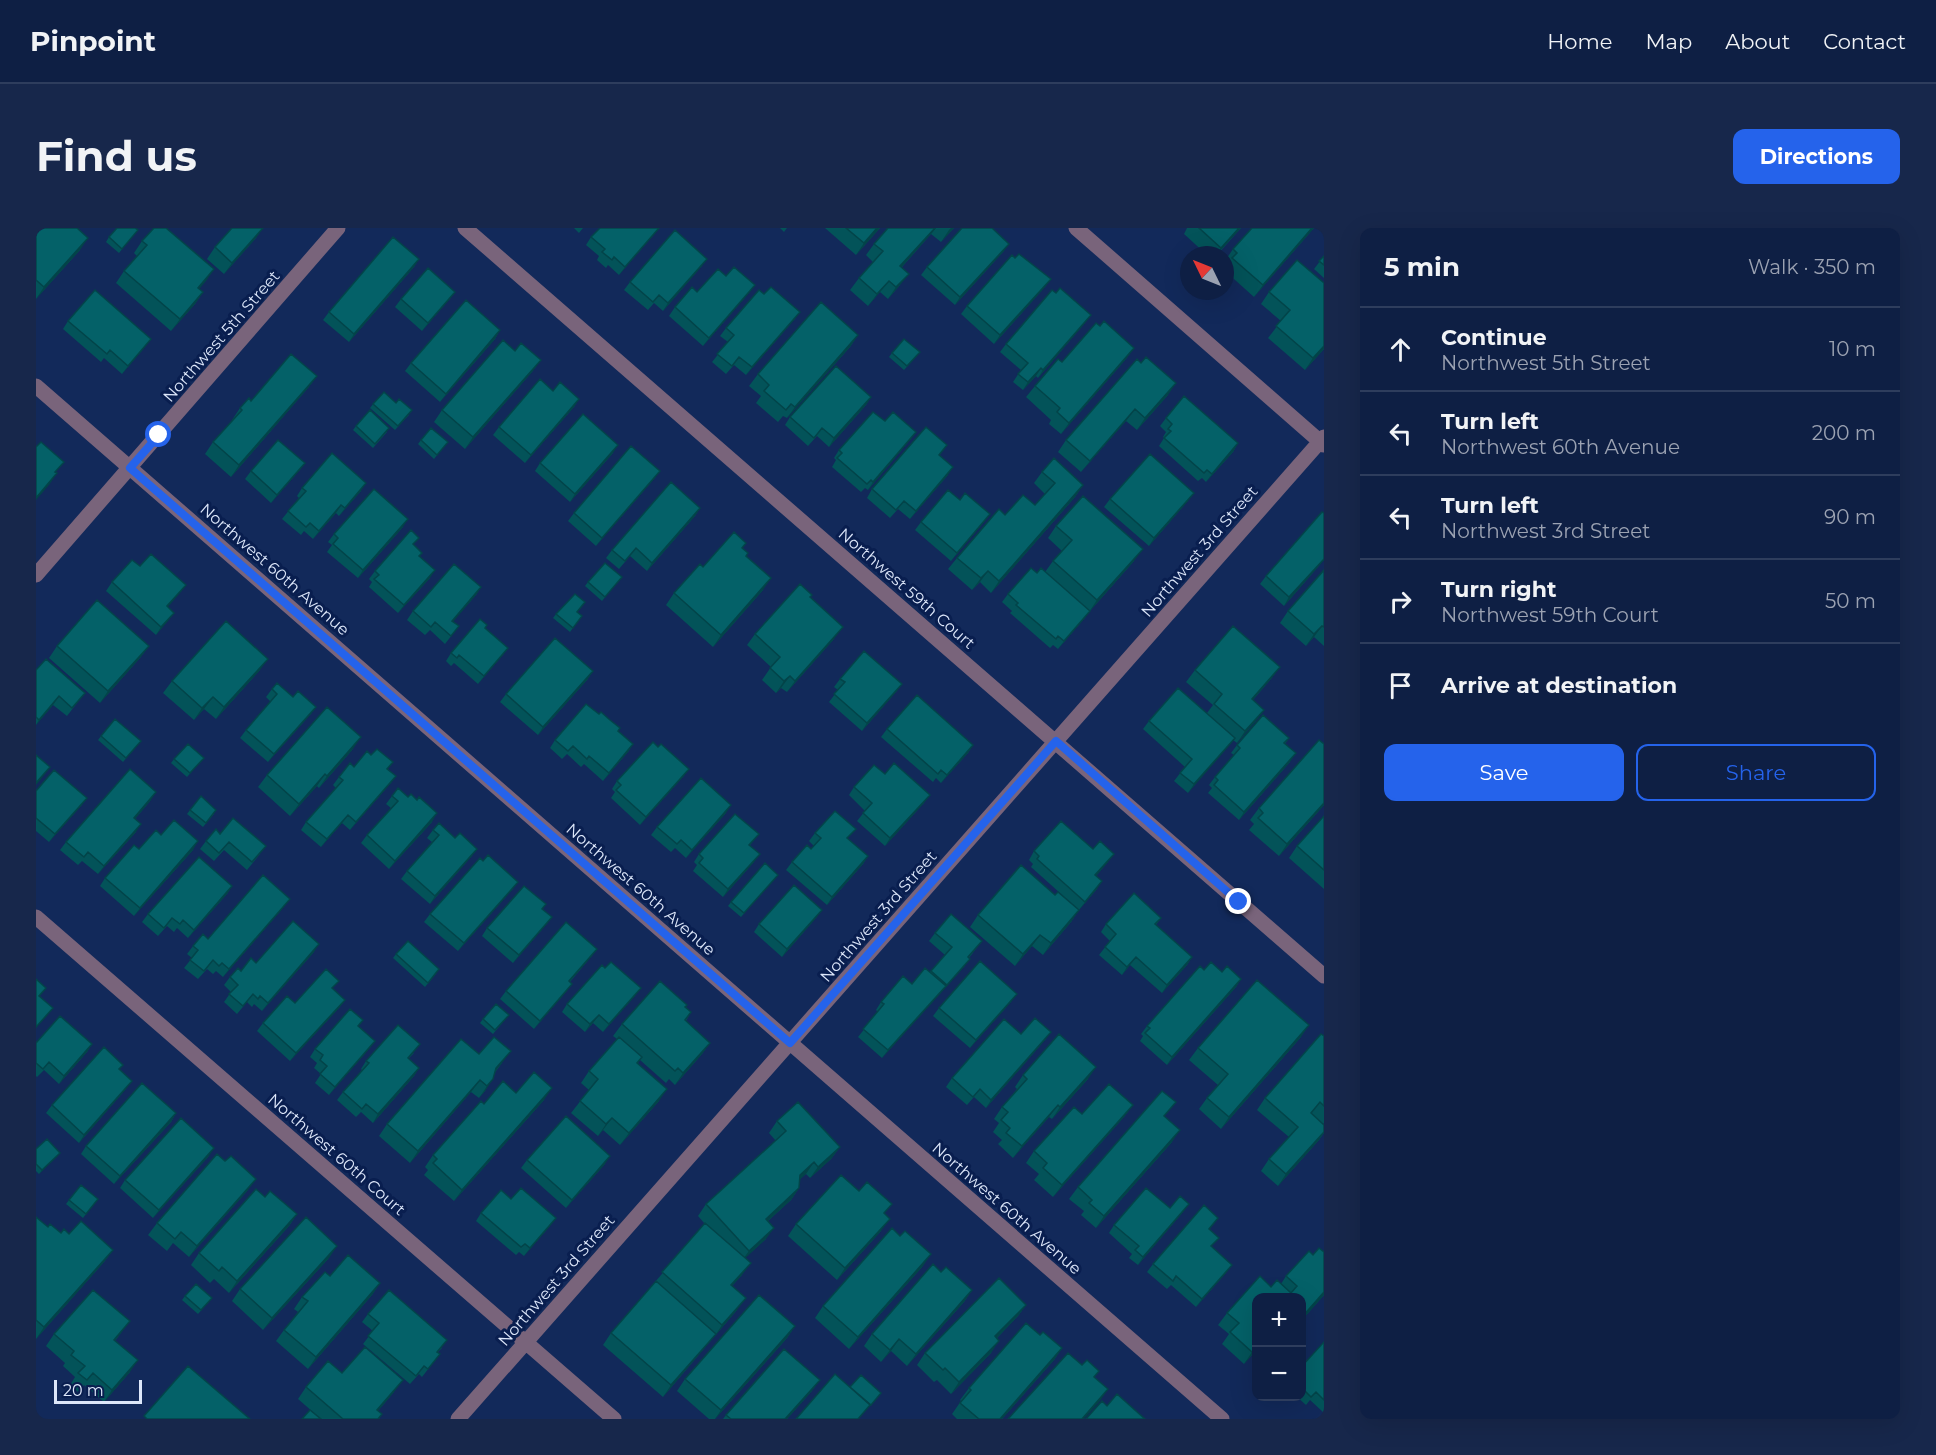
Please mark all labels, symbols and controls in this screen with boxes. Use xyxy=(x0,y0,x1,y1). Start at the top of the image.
text: Pinpoint xyxy=(30,24,156,58)
text: Home xyxy=(1547,29,1612,54)
text: Map xyxy=(1645,29,1692,54)
text: About xyxy=(1725,29,1790,54)
text: Contact xyxy=(1823,29,1906,54)
button: Directions xyxy=(1733,129,1900,184)
text: Find us xyxy=(36,130,197,182)
north arrow xyxy=(1180,246,1234,300)
text: 5 min xyxy=(1384,251,1460,283)
text: Walk · 350 m xyxy=(1748,255,1876,279)
street label: Northwest 5th Street xyxy=(159,266,284,406)
text: Continue xyxy=(1441,324,1547,351)
icon: ahead xyxy=(1384,333,1417,366)
text: 10 m xyxy=(1829,337,1876,361)
text: Northwest 5th Street xyxy=(1441,351,1651,375)
text: Turn left xyxy=(1441,408,1539,435)
icon: left xyxy=(1384,417,1417,450)
route start xyxy=(145,421,171,447)
text: 200 m xyxy=(1812,421,1876,445)
text: Northwest 60th Avenue xyxy=(1441,435,1680,459)
street label: Northwest 3rd Street xyxy=(1137,482,1262,621)
text: Turn left xyxy=(1441,492,1539,519)
street label: Northwest 60th Avenue xyxy=(196,499,353,639)
icon: left xyxy=(1384,501,1417,534)
text: 90 m xyxy=(1824,505,1876,529)
text: Northwest 3rd Street xyxy=(1441,519,1650,543)
street label: Northwest 59th Court xyxy=(835,524,979,653)
text: Turn right xyxy=(1441,576,1556,603)
icon: right xyxy=(1384,585,1417,618)
text: 50 m xyxy=(1825,589,1876,613)
text: Northwest 59th Court xyxy=(1441,603,1659,627)
icon: arrive xyxy=(1384,669,1417,702)
text: Arrive at destination xyxy=(1441,672,1677,699)
button: Save xyxy=(1384,744,1624,801)
button: Share xyxy=(1636,744,1876,801)
street label: Northwest 60th Avenue xyxy=(562,819,719,959)
street label: Northwest 3rd Street xyxy=(816,847,941,986)
route end xyxy=(1225,888,1251,914)
street label: Northwest 60th Court xyxy=(264,1090,410,1220)
street label: Northwest 60th Avenue xyxy=(928,1138,1085,1278)
street label: Northwest 3rd Street xyxy=(494,1211,619,1350)
map controls xyxy=(1252,1293,1306,1401)
button: + xyxy=(1252,1293,1306,1347)
button: − xyxy=(1252,1347,1306,1401)
scale bar xyxy=(54,1377,142,1404)
text: 20 m xyxy=(63,1381,104,1400)

